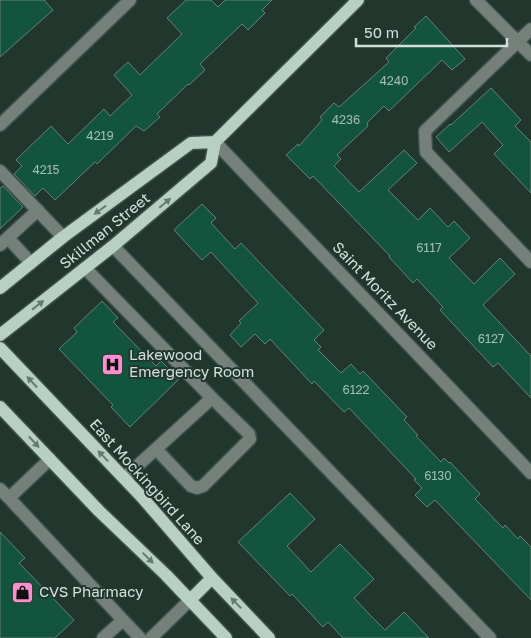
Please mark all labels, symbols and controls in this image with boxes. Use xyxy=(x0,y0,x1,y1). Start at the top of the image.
scale bar xyxy=(356,15,507,47)
text: 50 m xyxy=(364,23,399,41)
house number: 4240 xyxy=(379,73,409,88)
house number: 4236 xyxy=(332,112,360,127)
house number: 4219 xyxy=(86,128,114,143)
house number: 4215 xyxy=(32,162,60,177)
street label: Skillman Street xyxy=(56,188,153,272)
one-way arrow xyxy=(158,197,171,208)
one-way arrow xyxy=(94,204,107,215)
street label: Saint Moritz Avenue xyxy=(329,237,442,353)
house number: 6117 xyxy=(416,240,442,255)
one-way arrow xyxy=(31,299,44,310)
house number: 6127 xyxy=(478,331,504,346)
place label: Lakewood Emergency Room xyxy=(129,345,254,380)
hospital icon: Lakewood Emergency Room xyxy=(101,352,125,376)
one-way arrow xyxy=(26,377,38,389)
house number: 6122 xyxy=(342,382,370,397)
street label: East Mockingbird Lane xyxy=(86,415,209,548)
one-way arrow xyxy=(28,436,40,448)
one-way arrow xyxy=(97,451,109,463)
house number: 6130 xyxy=(424,468,452,483)
one-way arrow xyxy=(141,552,153,564)
shop icon: CVS Pharmacy xyxy=(11,580,35,604)
place label: CVS Pharmacy xyxy=(39,582,144,600)
one-way arrow xyxy=(230,597,242,609)

